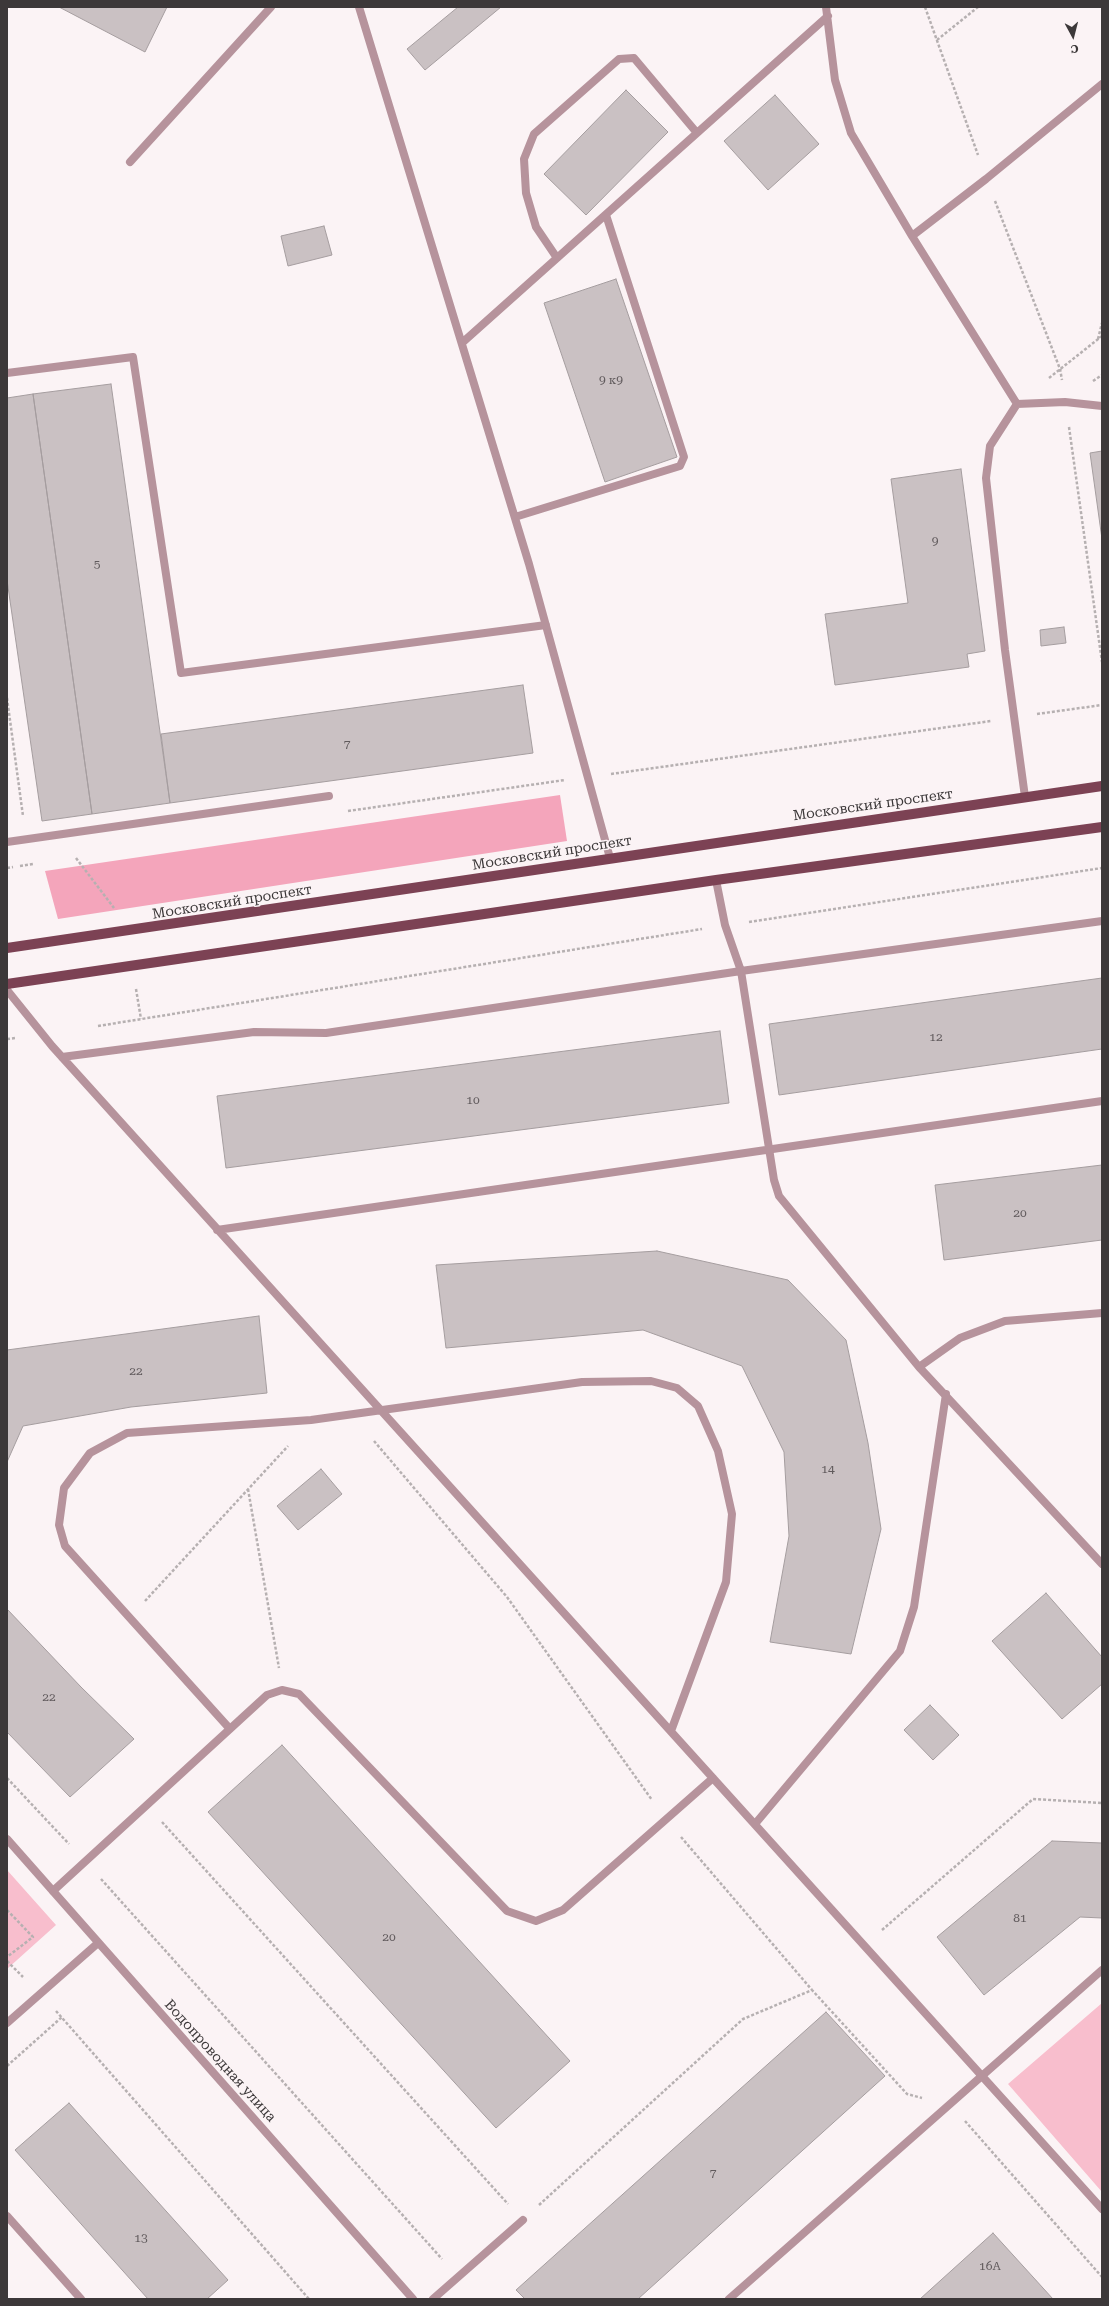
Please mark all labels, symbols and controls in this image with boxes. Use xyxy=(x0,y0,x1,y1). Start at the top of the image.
north arrow xyxy=(1053,16,1093,56)
text: С xyxy=(1070,41,1079,55)
house number: 9 к9 xyxy=(599,373,623,387)
house number: 9 xyxy=(932,534,938,548)
house number: 5 xyxy=(94,557,100,571)
house number: 7 xyxy=(344,737,350,751)
street label: Московский проспект xyxy=(792,785,954,825)
street label: Московский проспект xyxy=(471,832,633,874)
street label: Московский проспект xyxy=(151,881,313,923)
house number: 12 xyxy=(929,1030,943,1044)
house number: 10 xyxy=(466,1093,480,1107)
house number: 20 xyxy=(1013,1206,1027,1220)
house number: 22 xyxy=(129,1364,143,1378)
house number: 14 xyxy=(821,1462,835,1476)
house number: 22 xyxy=(42,1690,56,1704)
house number: 81 xyxy=(1013,1911,1027,1925)
house number: 20 xyxy=(382,1930,396,1944)
street label: Водопроводная улица xyxy=(161,1997,279,2125)
house number: 7 xyxy=(710,2166,716,2180)
house number: 13 xyxy=(134,2231,148,2245)
house number: 16А xyxy=(979,2259,1001,2273)

